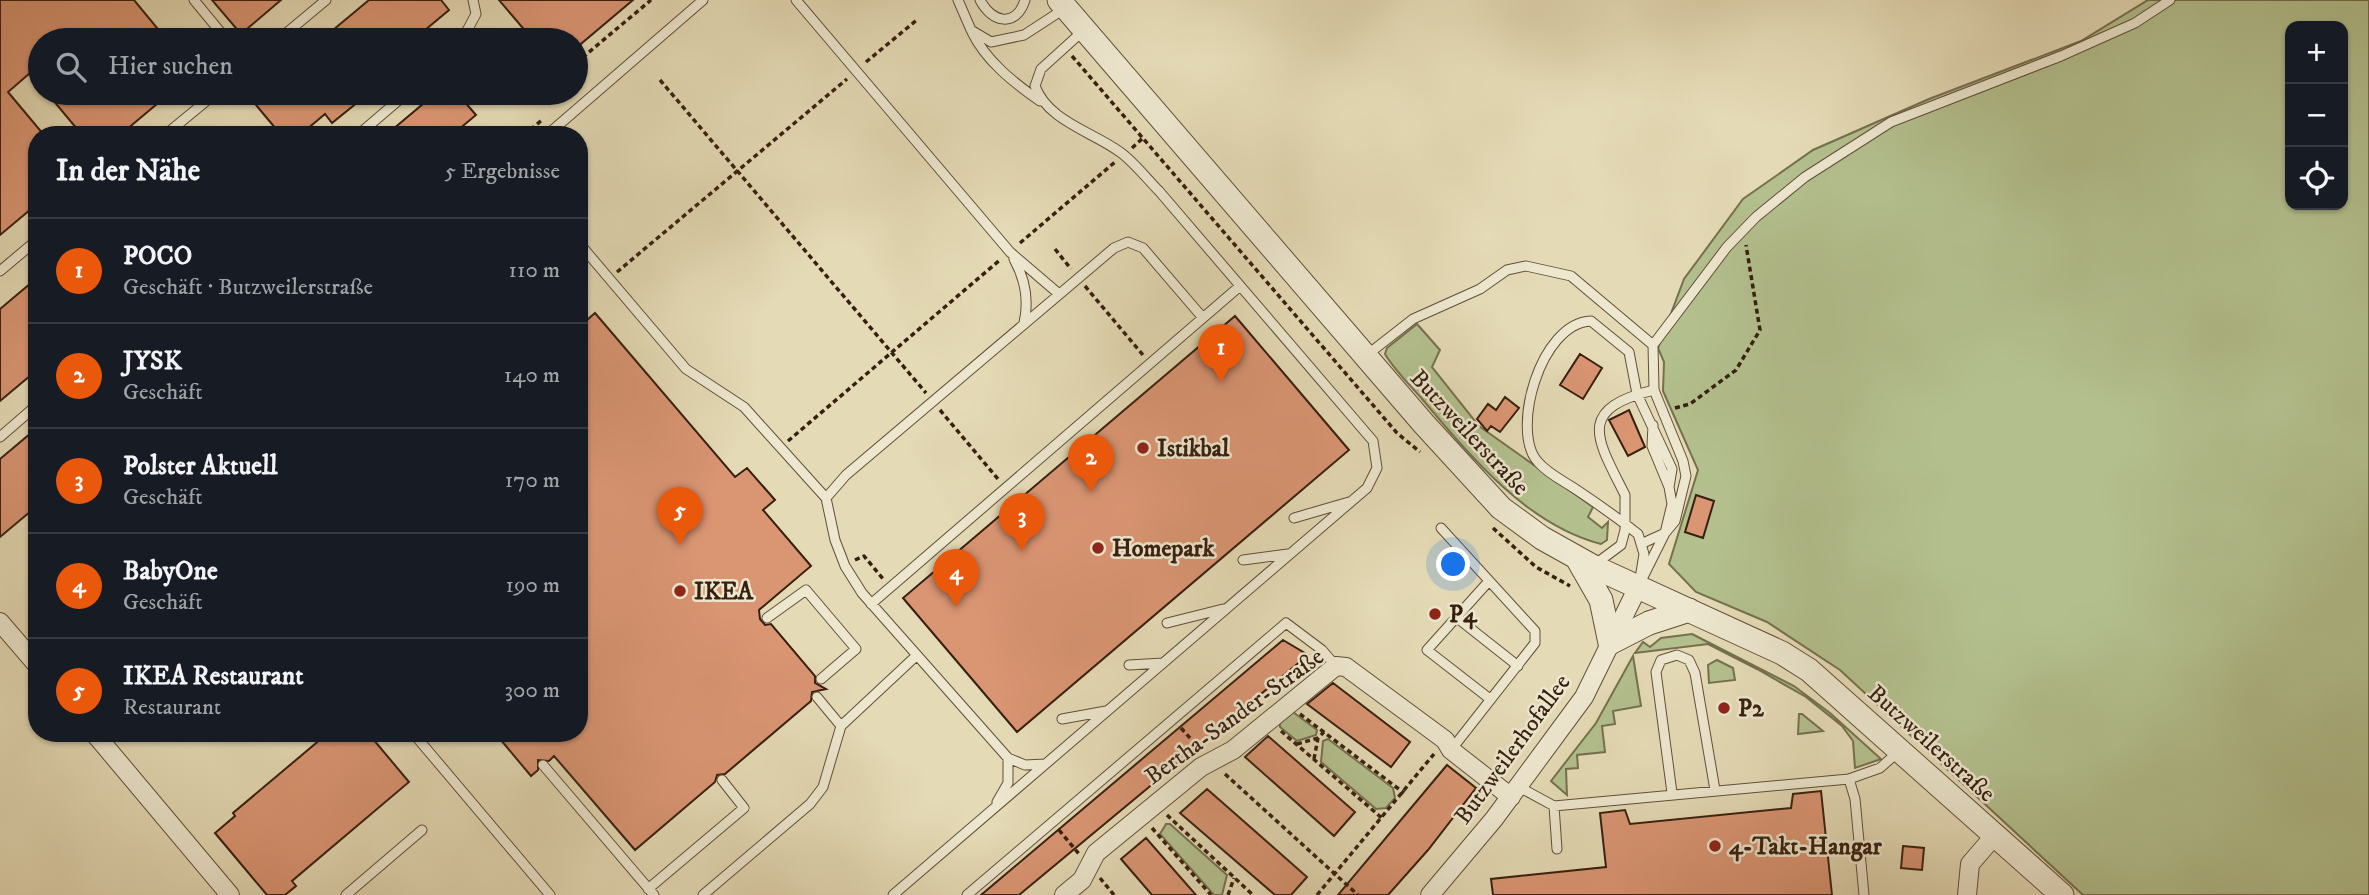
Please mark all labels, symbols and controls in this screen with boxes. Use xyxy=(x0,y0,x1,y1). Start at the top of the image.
map controls xyxy=(2285,21,2348,210)
button: + xyxy=(2285,21,2348,84)
search box xyxy=(28,28,588,105)
icon: search xyxy=(52,48,90,86)
text: Hier suchen xyxy=(108,50,233,83)
button: − xyxy=(2285,84,2348,147)
button: locate xyxy=(2285,147,2348,210)
text: In der Nähe xyxy=(56,153,200,190)
text: 5 Ergebnisse xyxy=(445,157,560,186)
text: POCO xyxy=(123,240,192,273)
text: 1 xyxy=(75,256,83,285)
text: 110 m xyxy=(509,256,560,285)
text: Geschäft · Butzweilerstraße xyxy=(123,273,373,302)
pin: 1 xyxy=(1198,324,1244,382)
text: JYSK xyxy=(123,345,182,378)
text: 2 xyxy=(73,361,85,390)
text: 140 m xyxy=(504,361,560,390)
street label: Butzweilerstraße xyxy=(1403,363,1535,502)
text: Geschäft xyxy=(123,378,203,407)
pin: 2 xyxy=(1068,434,1114,492)
place label: Istikbal xyxy=(1157,434,1230,464)
marker: Istikbal xyxy=(1135,440,1151,456)
text: Polster Aktuell xyxy=(123,450,278,483)
text: 3 xyxy=(75,466,83,495)
text: 170 m xyxy=(505,466,560,495)
text: Geschäft xyxy=(123,483,203,512)
pin: 5 xyxy=(657,487,703,545)
pin: 3 xyxy=(999,493,1045,551)
place label: Homepark xyxy=(1112,534,1215,564)
marker: Homepark xyxy=(1090,540,1106,556)
your location xyxy=(1436,547,1470,581)
pin: 4 xyxy=(933,549,979,607)
text: BabyOne xyxy=(123,555,218,588)
text: 4 xyxy=(72,571,86,600)
text: 190 m xyxy=(506,571,560,600)
place label: IKEA xyxy=(694,577,754,607)
marker: IKEA xyxy=(672,583,688,599)
text: Geschäft xyxy=(123,588,203,617)
place label: P4 xyxy=(1449,600,1478,630)
marker: P4 xyxy=(1427,606,1443,622)
street label: Bertha-Sander-Straße xyxy=(1139,642,1330,792)
text: IKEA Restaurant xyxy=(123,660,304,693)
street label: Butzweilerhofallee xyxy=(1448,669,1577,831)
text: 5 xyxy=(73,676,85,705)
text: 300 m xyxy=(504,676,560,705)
street label: Butzweilerstraße xyxy=(1861,679,2001,809)
text: Restaurant xyxy=(123,693,221,722)
place label: P2 xyxy=(1738,694,1765,724)
marker: P2 xyxy=(1716,700,1732,716)
place label: 4-Takt-Hangar xyxy=(1729,832,1883,862)
marker: 4-Takt-Hangar xyxy=(1707,838,1723,854)

